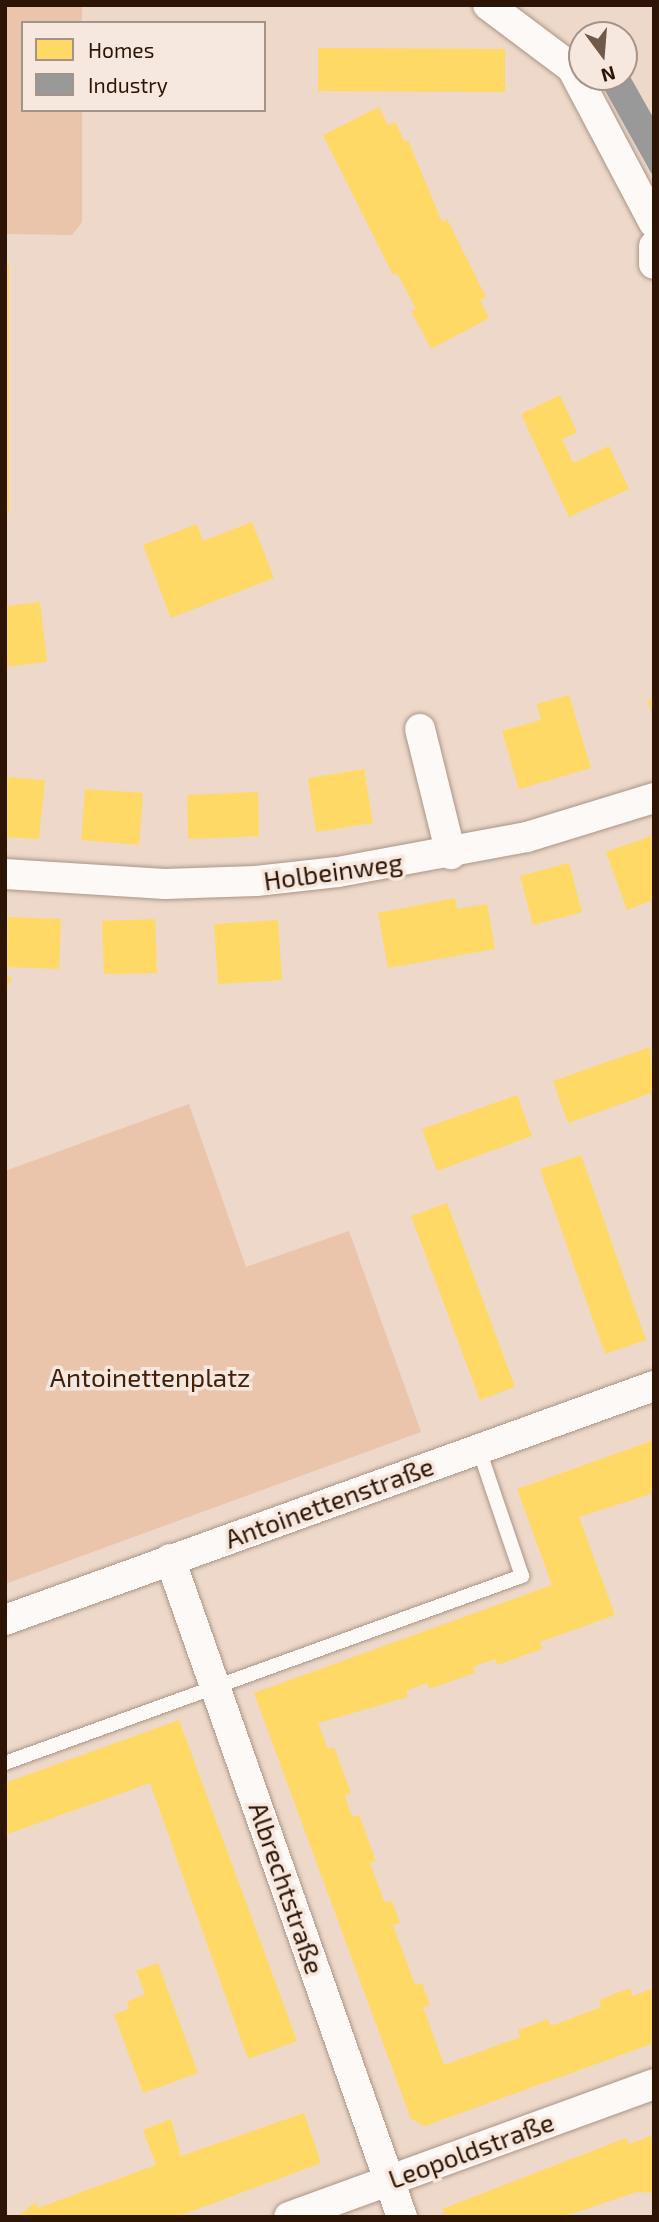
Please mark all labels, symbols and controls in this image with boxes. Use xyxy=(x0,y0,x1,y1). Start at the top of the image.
legend xyxy=(21,21,266,112)
north arrow xyxy=(568,21,638,91)
text: Homes xyxy=(88,37,154,62)
text: N xyxy=(599,62,618,88)
text: Industry xyxy=(88,72,168,97)
street label: Holbeinweg xyxy=(262,846,404,896)
park label: Antoinettenplatz xyxy=(50,1361,250,1393)
street label: Antoinettenstraße xyxy=(220,1450,438,1554)
street label: Albrechtstraße xyxy=(243,1798,331,1978)
street label: Leopoldstraße xyxy=(384,2106,558,2194)

